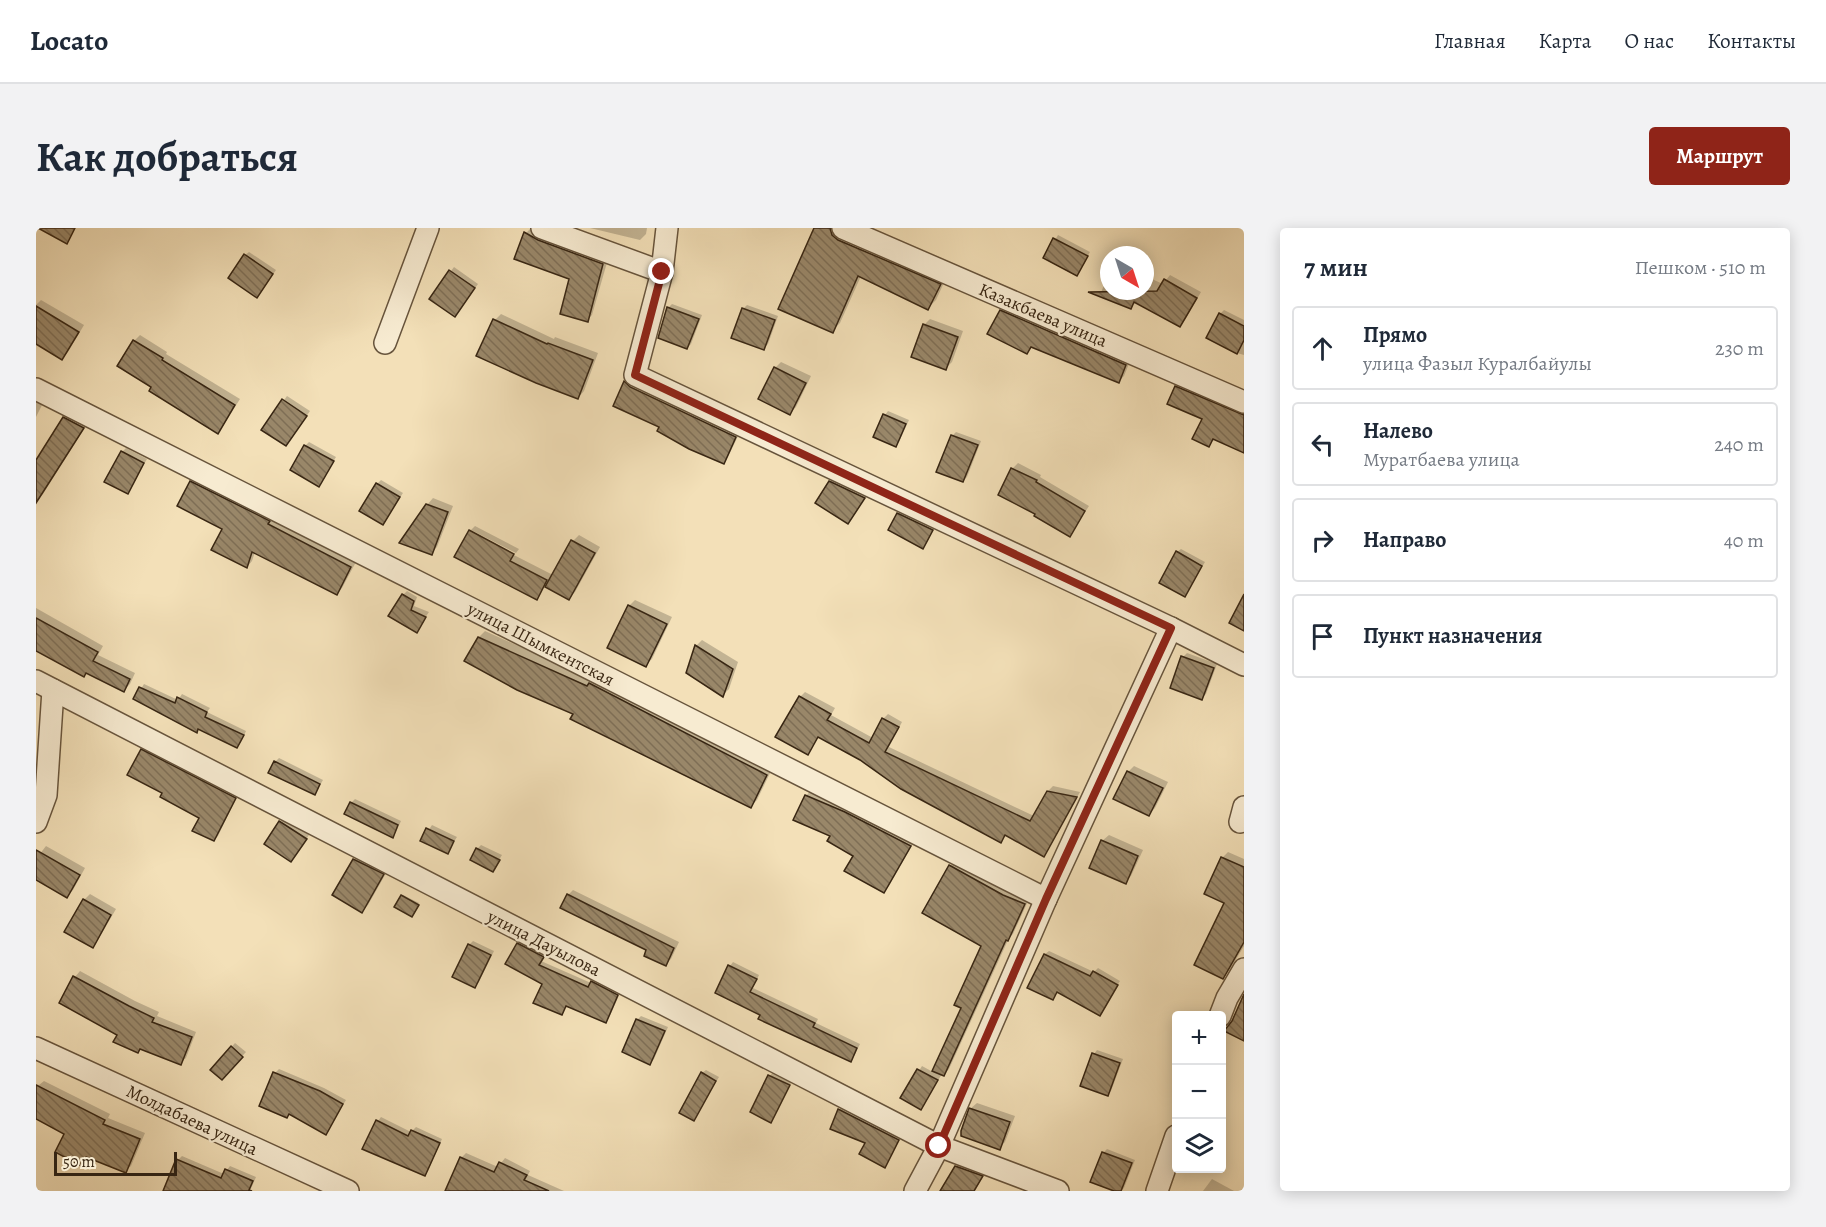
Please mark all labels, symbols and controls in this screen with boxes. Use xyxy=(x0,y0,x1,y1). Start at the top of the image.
text: Locato xyxy=(30,22,108,60)
text: Главная xyxy=(1434,27,1506,55)
text: Карта xyxy=(1539,27,1591,55)
text: О нас xyxy=(1624,27,1674,55)
text: Контакты xyxy=(1707,27,1796,55)
button: Маршрут xyxy=(1649,127,1790,185)
text: Как добраться xyxy=(36,128,298,185)
north arrow xyxy=(1100,246,1154,300)
text: 7 мин xyxy=(1304,250,1368,285)
text: Пешком · 510 m xyxy=(1635,254,1766,281)
route end xyxy=(648,258,674,284)
street label: Казакбаева улица xyxy=(975,277,1112,353)
text: Прямо xyxy=(1363,320,1427,350)
icon: ahead xyxy=(1306,332,1339,365)
text: 230 m xyxy=(1715,335,1764,362)
text: улица Фазыл Куралбайулы xyxy=(1363,350,1592,377)
text: Налево xyxy=(1363,416,1433,446)
icon: left xyxy=(1306,428,1339,461)
text: 240 m xyxy=(1714,431,1764,458)
text: Муратбаева улица xyxy=(1363,446,1520,473)
icon: right xyxy=(1306,524,1339,557)
text: Направо xyxy=(1363,525,1446,555)
text: 40 m xyxy=(1724,527,1764,554)
street label: улица Шымкентская xyxy=(462,596,619,691)
icon: arrive xyxy=(1306,620,1339,653)
text: Пункт назначения xyxy=(1363,621,1542,651)
street label: улица Дауылова xyxy=(482,904,605,982)
map controls xyxy=(1172,1011,1226,1173)
button: + xyxy=(1172,1011,1226,1065)
button: − xyxy=(1172,1065,1226,1119)
street label: Молдабаева улица xyxy=(122,1079,262,1161)
button: layers xyxy=(1172,1119,1226,1173)
route start xyxy=(925,1132,951,1158)
scale bar xyxy=(54,1149,177,1176)
text: 50 m xyxy=(63,1151,95,1173)

